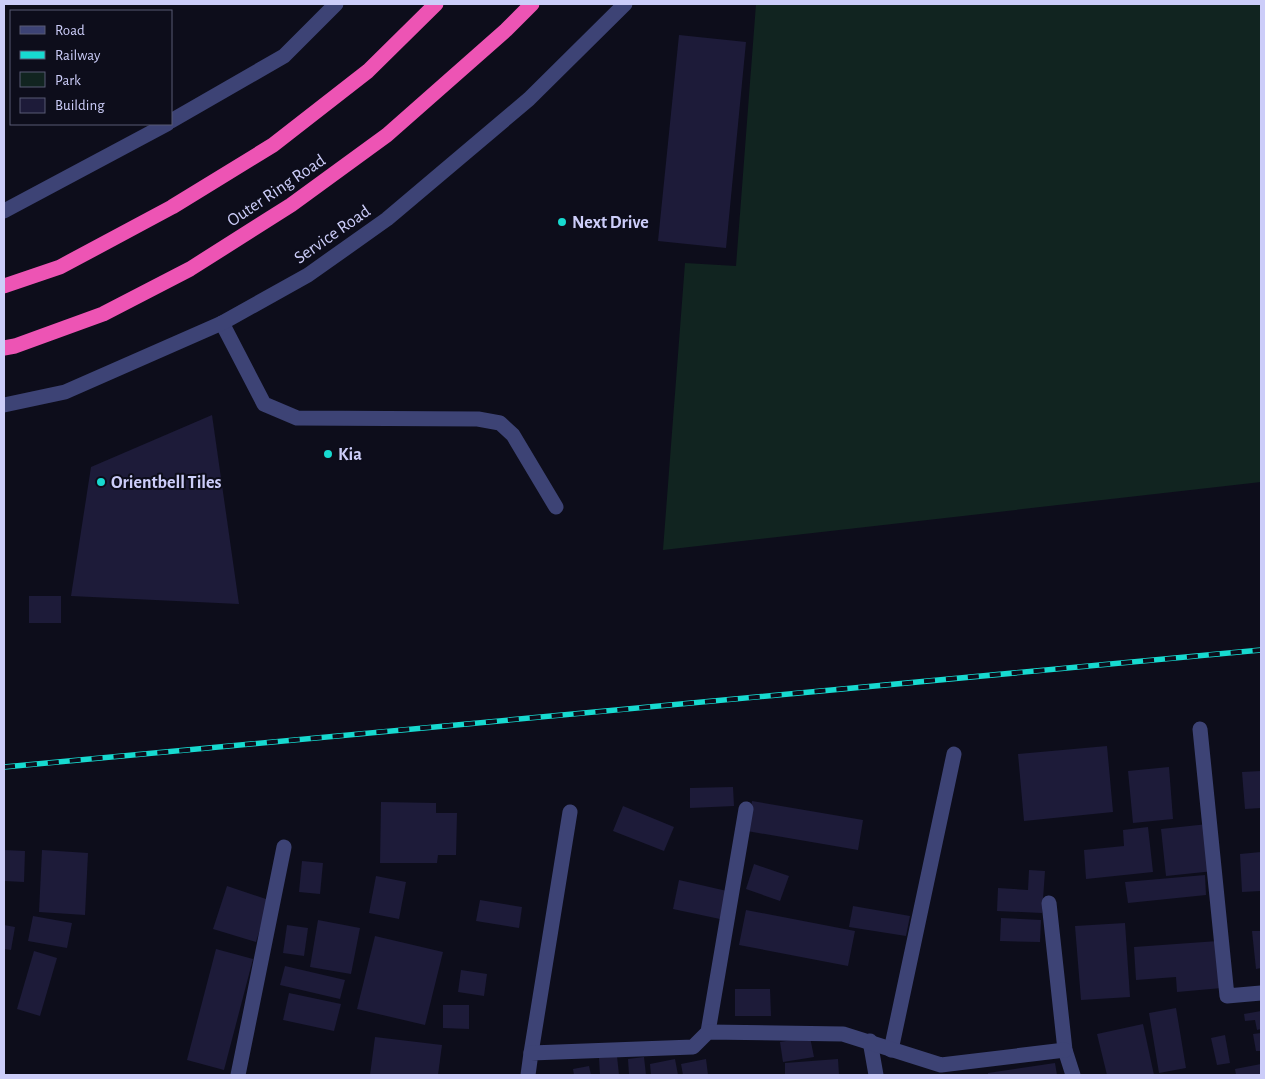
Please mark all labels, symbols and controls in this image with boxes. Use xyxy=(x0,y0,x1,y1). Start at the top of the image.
legend xyxy=(10,10,172,125)
text: Road xyxy=(55,23,85,38)
text: Railway xyxy=(55,48,101,63)
text: Park xyxy=(55,73,81,88)
text: Building xyxy=(55,98,105,113)
street label: Outer Ring Road xyxy=(224,151,329,230)
street label: Service Road xyxy=(291,202,374,268)
place label: Next Drive xyxy=(572,214,649,232)
marker: Next Drive xyxy=(556,216,568,228)
place label: Kia xyxy=(338,446,362,464)
marker: Kia xyxy=(322,448,334,460)
place label: Orientbell Tiles xyxy=(111,474,222,492)
marker: Orientbell Tiles xyxy=(95,476,107,488)

